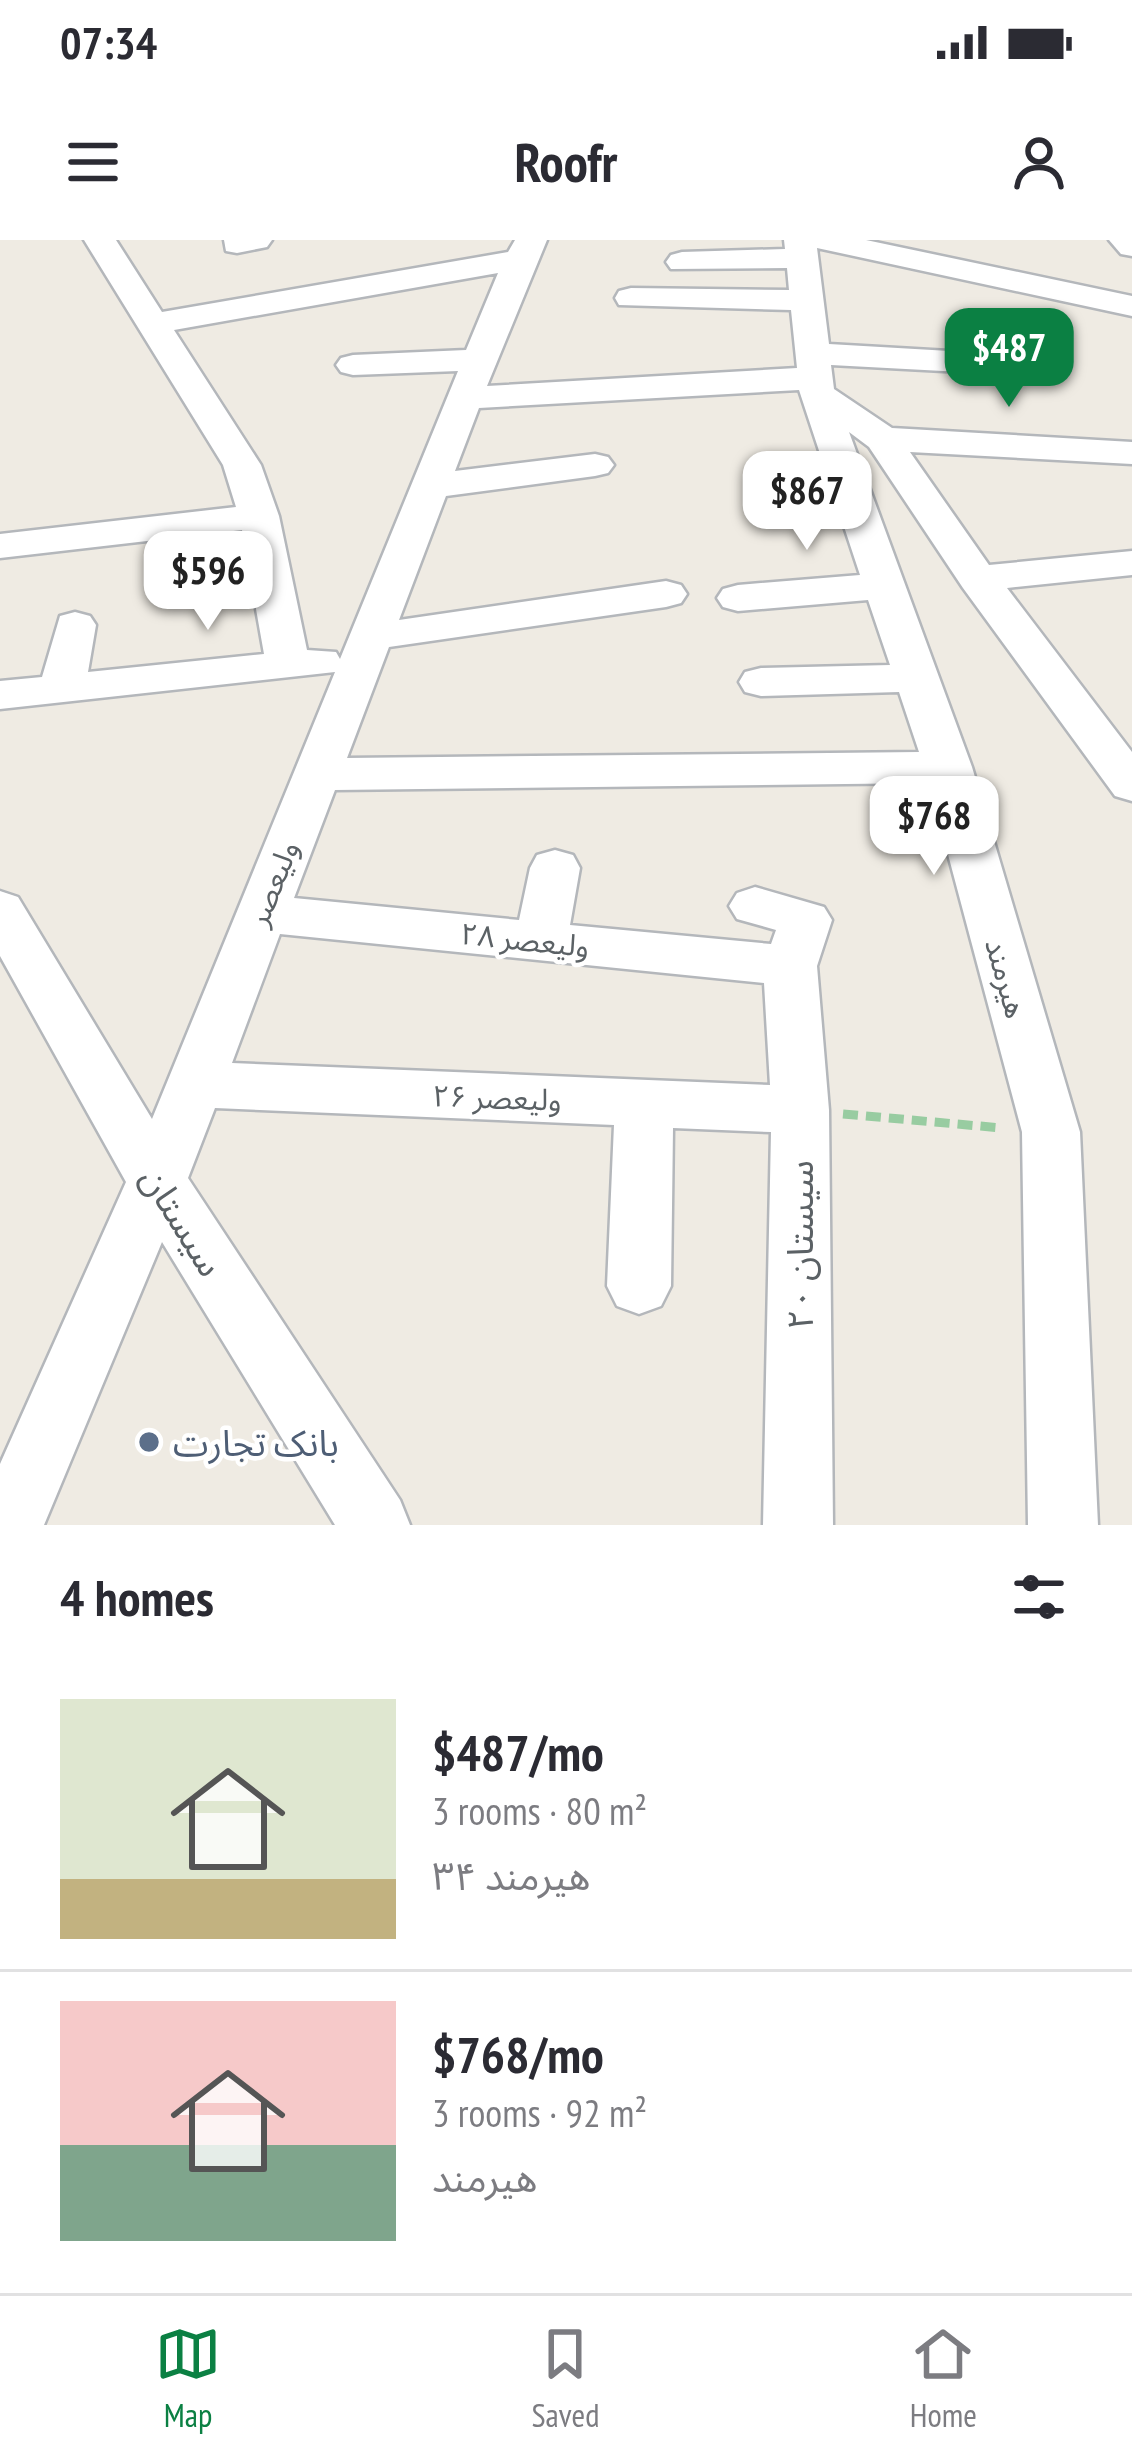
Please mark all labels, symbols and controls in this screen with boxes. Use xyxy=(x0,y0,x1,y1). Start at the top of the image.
text: 07:34 xyxy=(60,13,157,71)
text: Roofr xyxy=(515,127,617,197)
icon: menu xyxy=(60,129,126,195)
icon: person xyxy=(1006,129,1072,195)
pin: $487 xyxy=(938,308,1080,410)
text: $487 xyxy=(972,321,1046,372)
pin: $867 xyxy=(736,451,878,553)
text: $867 xyxy=(770,464,844,515)
pin: $596 xyxy=(137,531,279,633)
text: $596 xyxy=(171,544,245,595)
pin: $768 xyxy=(863,776,1005,878)
text: $768 xyxy=(897,789,971,840)
street label: ولیعصر xyxy=(237,835,307,932)
street label: ولیعصر ۲۸ xyxy=(459,913,591,965)
street label: هیرمند xyxy=(977,934,1037,1022)
street label: ولیعصر ۲۶ xyxy=(432,1075,562,1119)
street label: سیستان xyxy=(131,1157,235,1285)
street label: سیستان ۲۰ xyxy=(776,1160,823,1330)
place label: بانک تجارت xyxy=(173,1419,339,1466)
marker: بانک تجارت xyxy=(136,1429,162,1455)
text: 4 homes xyxy=(60,1564,214,1630)
icon: filters xyxy=(1006,1564,1072,1630)
text: $487/mo xyxy=(432,1719,604,1785)
icon: home xyxy=(156,1747,300,1891)
text: 3 rooms · 80 m² xyxy=(432,1785,647,1836)
text: هیرمند ۳۴ xyxy=(432,1850,590,1901)
text: $768/mo xyxy=(432,2021,604,2087)
icon: home xyxy=(156,2049,300,2193)
text: 3 rooms · 92 m² xyxy=(432,2087,647,2138)
text: هیرمند xyxy=(432,2152,537,2203)
tab: Map xyxy=(155,2321,221,2436)
tab: Saved xyxy=(531,2321,599,2436)
tab: Home xyxy=(910,2321,977,2436)

